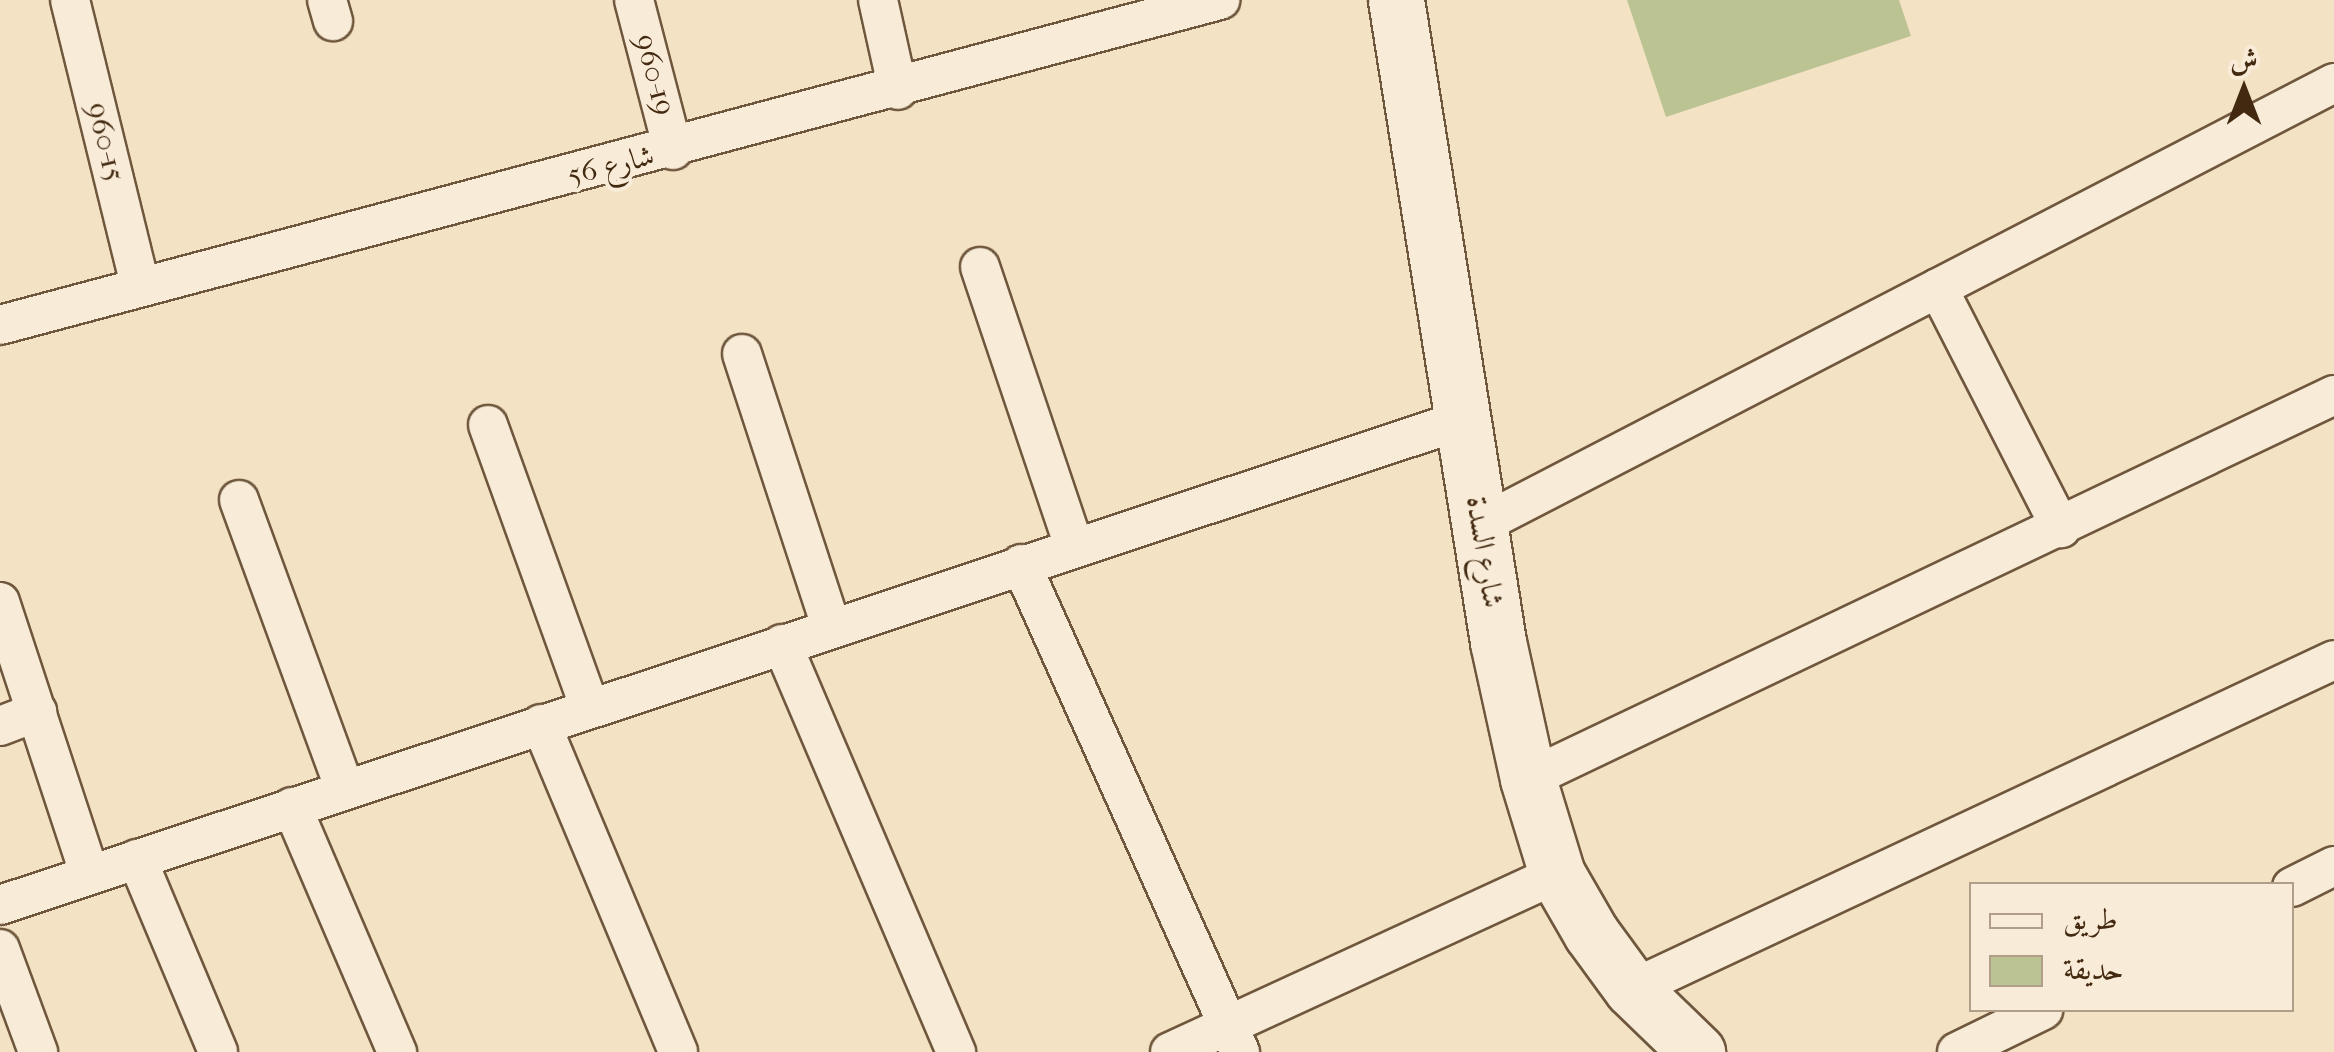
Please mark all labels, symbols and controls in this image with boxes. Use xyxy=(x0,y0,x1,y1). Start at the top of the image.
street label: 960-19 xyxy=(626,30,682,120)
north arrow xyxy=(2194,40,2294,140)
text: ش xyxy=(2230,43,2258,76)
street label: 960-15 xyxy=(78,99,132,185)
street label: شارع 56 xyxy=(564,138,658,194)
street label: شارع السدة xyxy=(1457,494,1511,610)
legend xyxy=(1969,882,2294,1012)
text: طريق xyxy=(2063,902,2118,937)
text: حديقة xyxy=(2063,952,2124,987)

